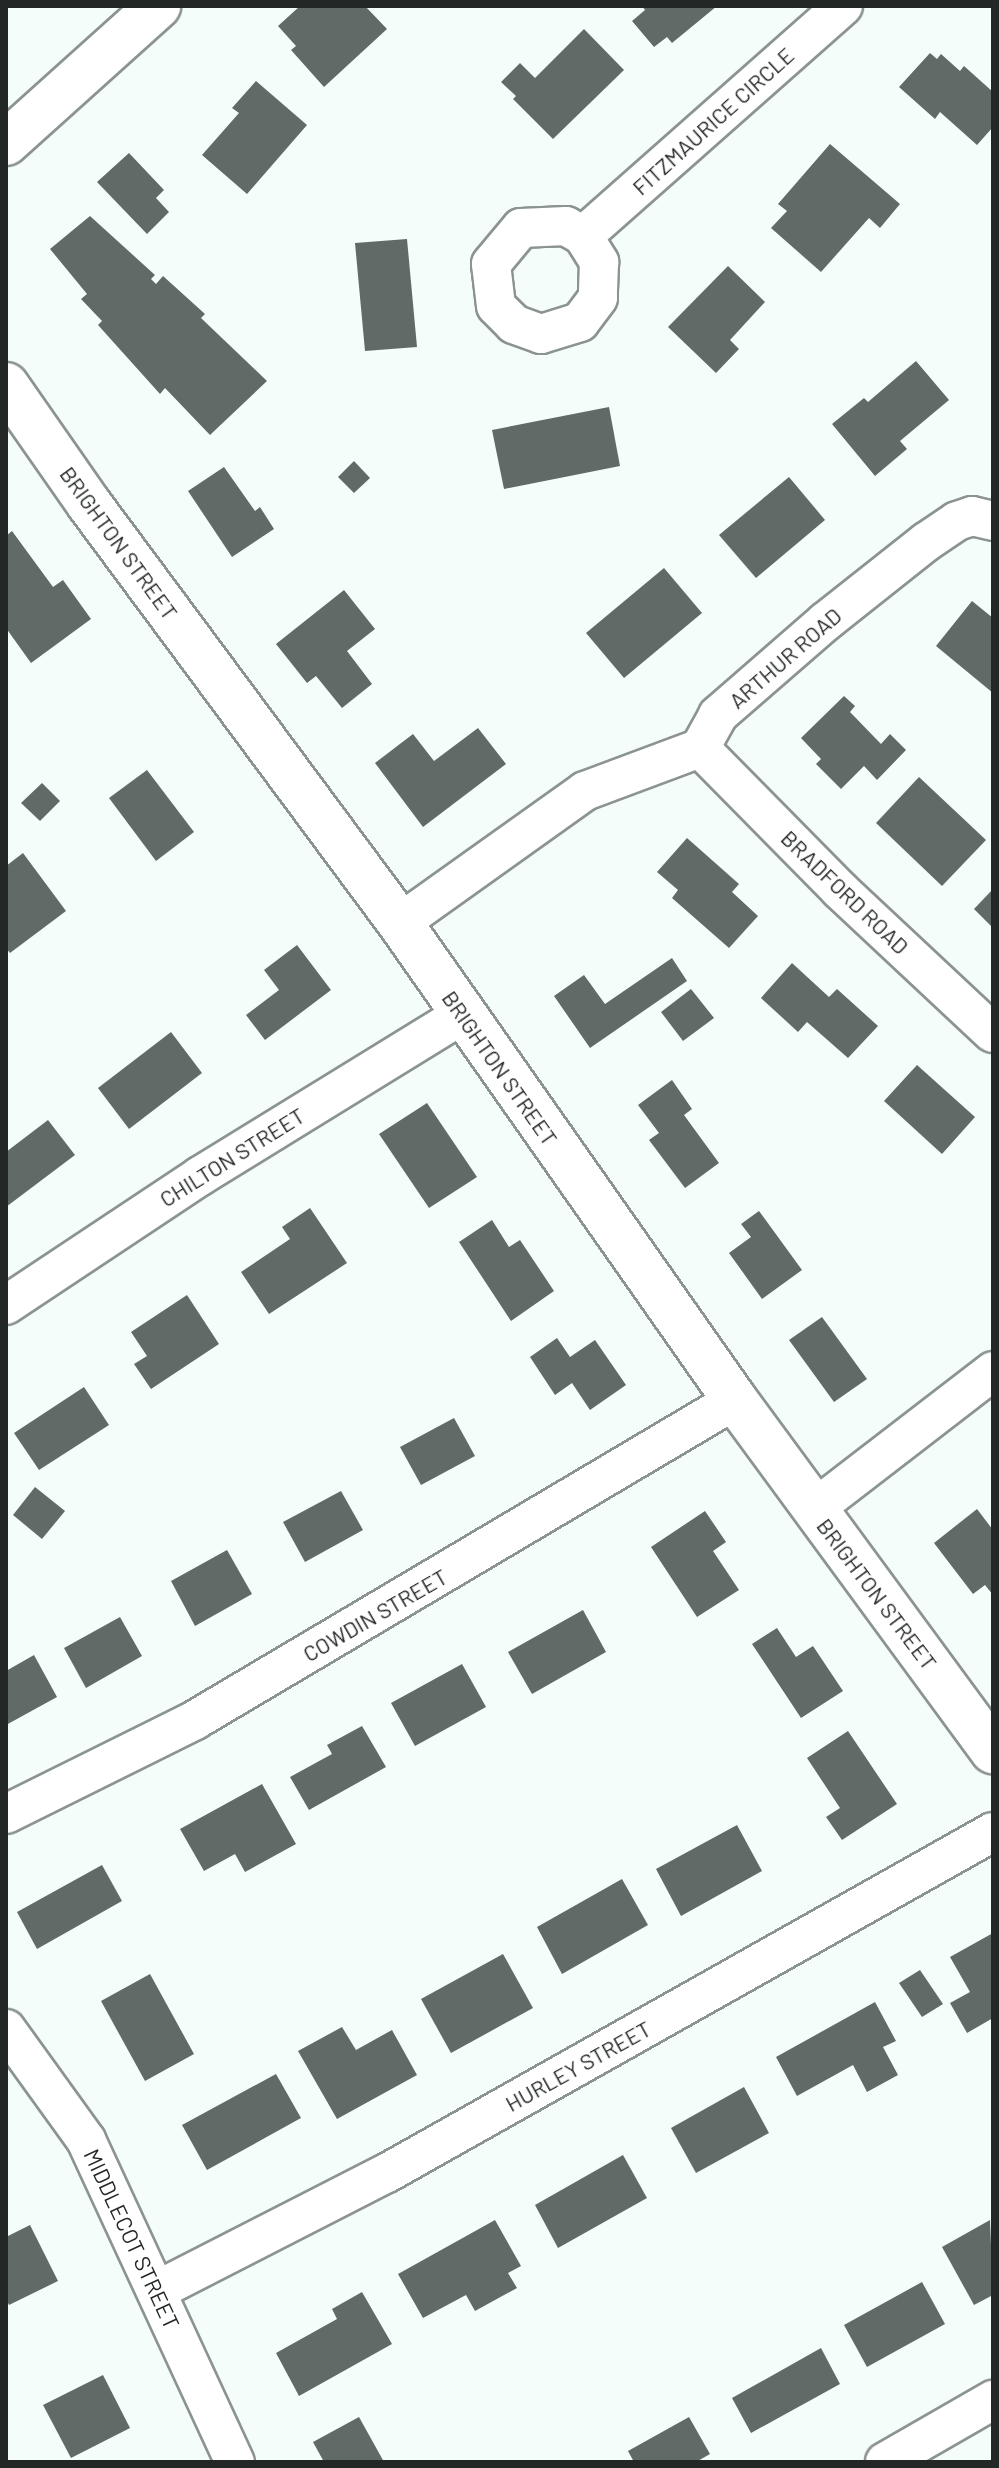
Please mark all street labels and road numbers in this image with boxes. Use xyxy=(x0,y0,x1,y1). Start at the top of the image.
street label: FITZMAURICE CIRCLE xyxy=(627,42,799,200)
street label: BRIGHTON STREET xyxy=(55,461,183,625)
street label: ARTHUR ROAD xyxy=(724,602,846,714)
street label: BRADFORD ROAD xyxy=(776,825,914,959)
street label: BRIGHTON STREET xyxy=(437,986,563,1150)
street label: CHILTON STREET xyxy=(155,1102,309,1212)
street label: BRIGHTON STREET xyxy=(811,1513,943,1675)
street label: COWDIN STREET xyxy=(298,1563,452,1667)
street label: HURLEY STREET xyxy=(501,2015,655,2117)
street label: MIDDLECOT STREET xyxy=(79,2145,185,2333)

